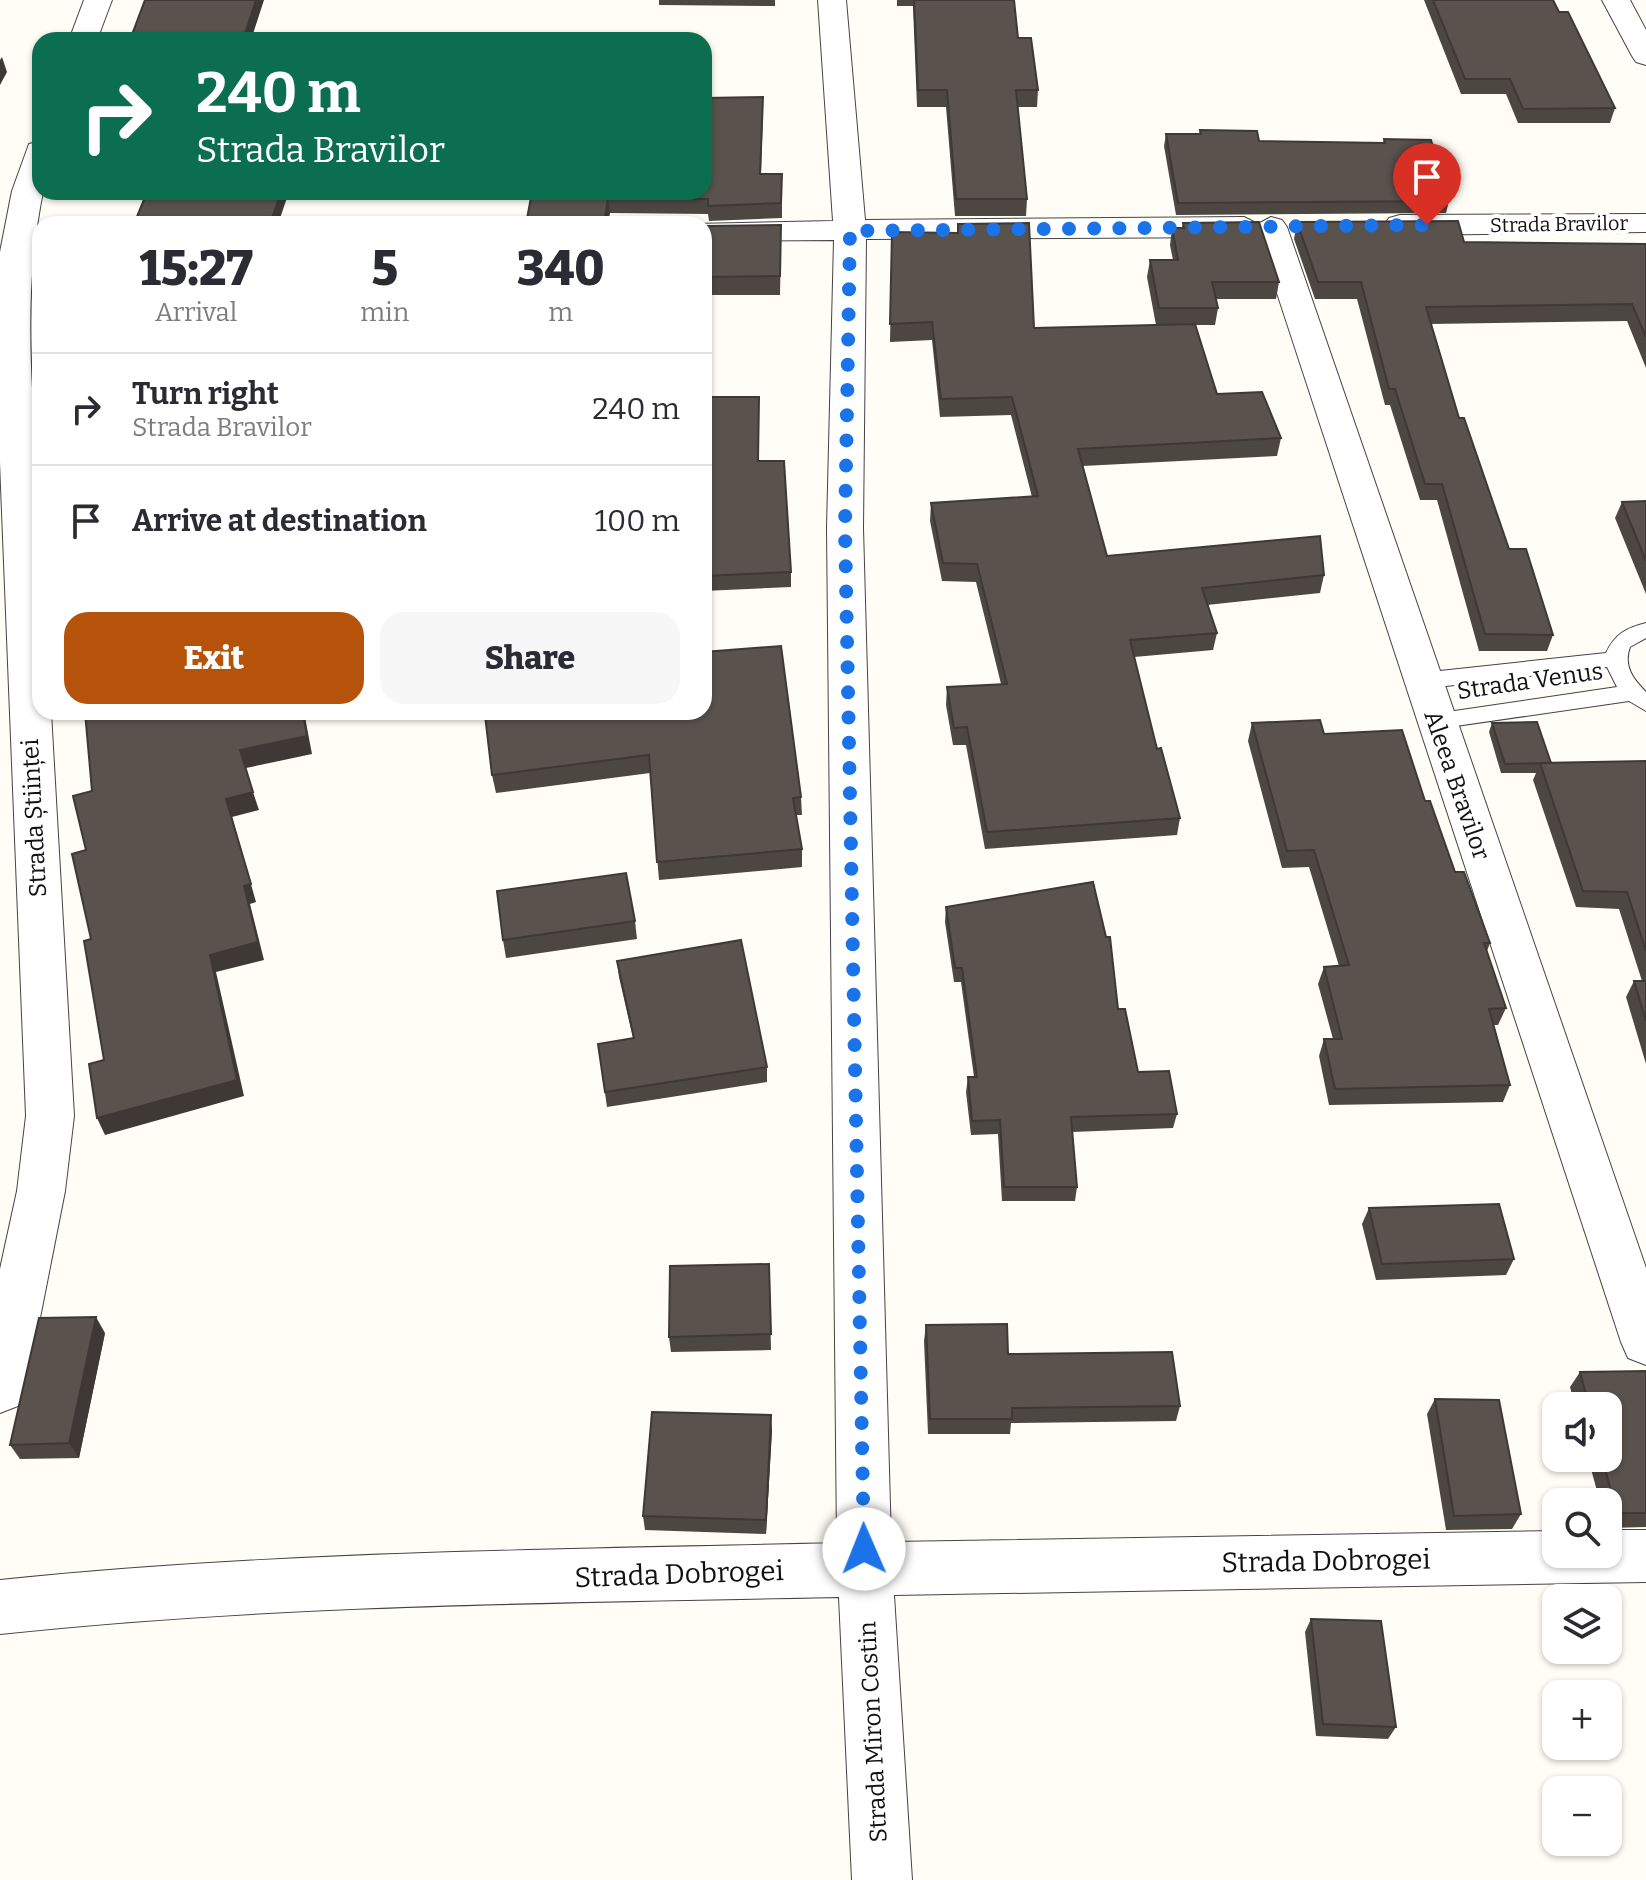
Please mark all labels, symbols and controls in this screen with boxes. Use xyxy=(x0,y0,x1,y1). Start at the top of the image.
text: 240 m xyxy=(196,60,361,127)
icon: right xyxy=(64,64,168,168)
text: Strada Bravilor xyxy=(196,128,445,172)
pin xyxy=(1393,143,1461,225)
icon: arrive xyxy=(1405,155,1449,199)
street label: Strada Bravilor xyxy=(1490,211,1628,237)
text: 15:27 xyxy=(139,240,253,298)
text: 5 xyxy=(372,240,398,298)
text: 340 xyxy=(517,240,605,298)
text: Arrival xyxy=(155,297,237,328)
text: min xyxy=(360,297,409,328)
text: m xyxy=(548,297,573,328)
text: Turn right xyxy=(132,376,279,412)
icon: right xyxy=(64,387,108,431)
text: 240 m xyxy=(592,391,680,427)
text: Strada Bravilor xyxy=(132,412,312,443)
icon: arrive xyxy=(64,499,108,543)
text: Arrive at destination xyxy=(132,503,427,539)
text: 100 m xyxy=(595,503,680,539)
button: Exit xyxy=(64,612,364,704)
button: Share xyxy=(380,612,680,704)
street label: Strada Venus xyxy=(1455,657,1605,705)
street label: Aleea Bravilor xyxy=(1418,707,1496,864)
street label: Strada Științei xyxy=(16,738,53,898)
map controls xyxy=(1542,1392,1622,1856)
button: sound xyxy=(1542,1392,1622,1472)
button: search xyxy=(1542,1488,1622,1568)
position arrow xyxy=(822,1507,906,1591)
street label: Strada Dobrogei xyxy=(1221,1543,1431,1579)
street label: Strada Dobrogei xyxy=(574,1554,784,1594)
button: layers xyxy=(1542,1584,1622,1664)
street label: Strada Miron Costin xyxy=(853,1621,893,1843)
button: + xyxy=(1542,1680,1622,1760)
button: − xyxy=(1542,1776,1622,1856)

